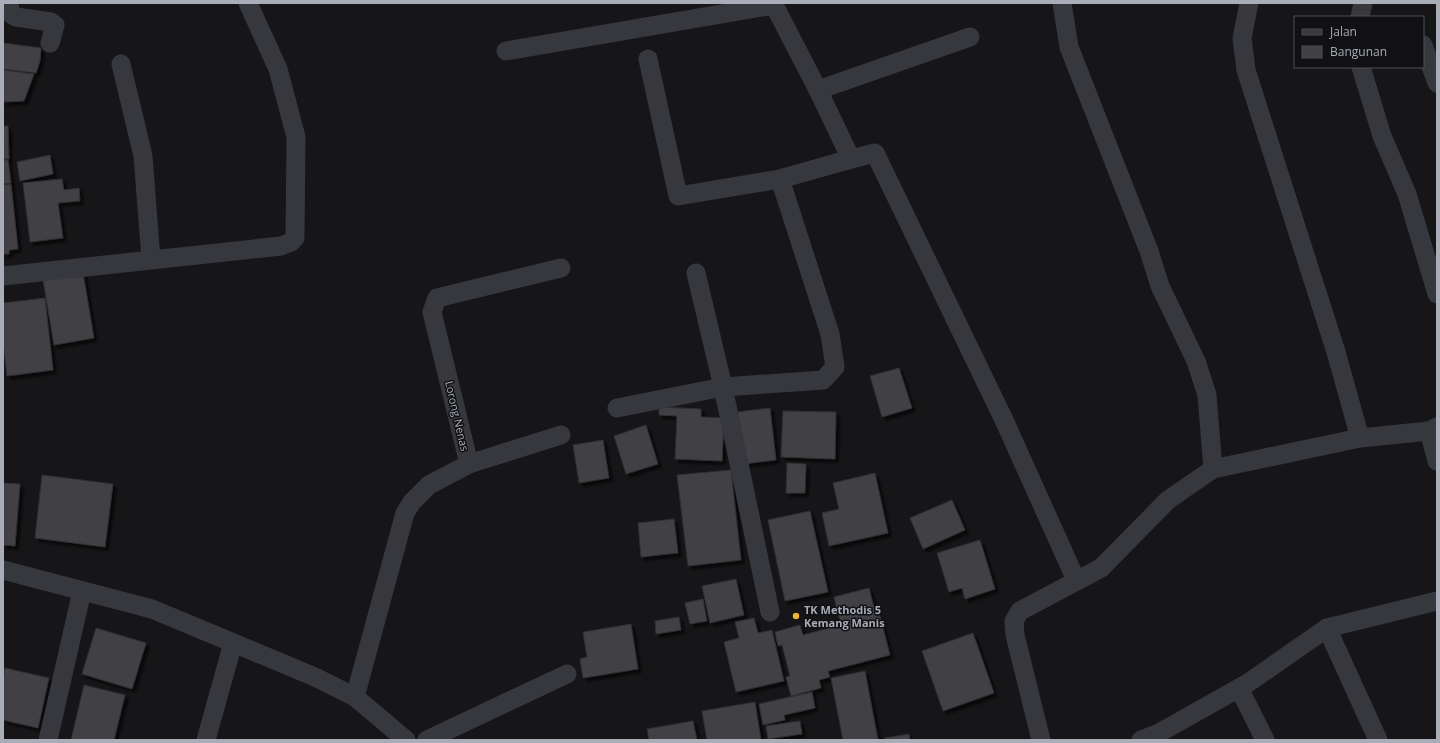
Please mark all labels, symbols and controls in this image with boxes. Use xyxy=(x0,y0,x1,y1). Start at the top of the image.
legend xyxy=(1294,16,1424,68)
text: Jalan xyxy=(1329,23,1357,40)
text: Bangunan xyxy=(1330,43,1387,60)
street label: Lorong Nenas xyxy=(442,379,473,452)
place label: TK Methodis 5 Kemang Manis xyxy=(804,602,885,630)
marker: TK Methodis 5 Kemang Manis xyxy=(791,611,801,621)

